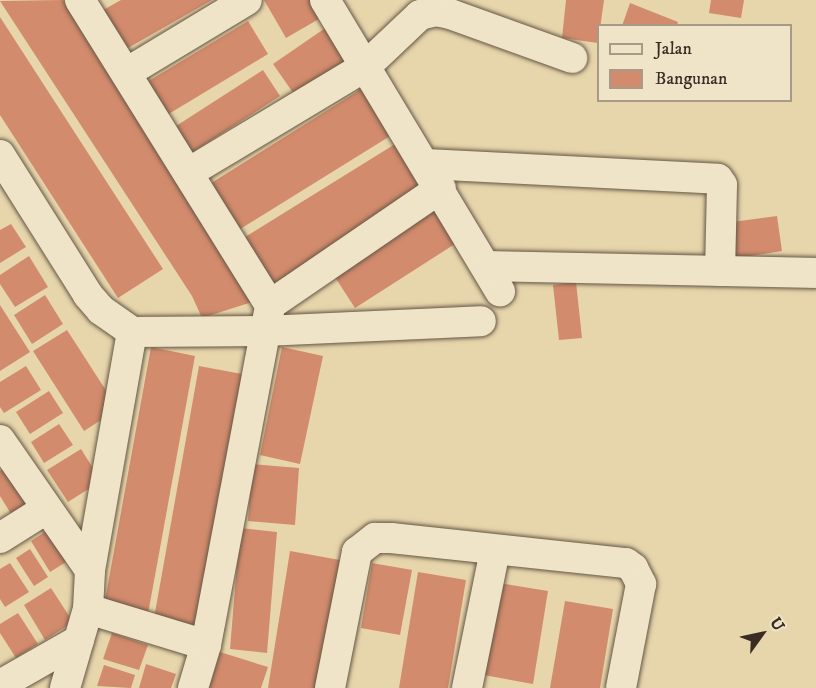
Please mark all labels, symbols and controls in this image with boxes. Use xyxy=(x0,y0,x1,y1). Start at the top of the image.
legend xyxy=(597,24,792,102)
text: Jalan xyxy=(655,38,692,60)
text: Bangunan xyxy=(655,68,727,90)
north arrow xyxy=(732,604,792,664)
text: U xyxy=(765,614,789,635)

